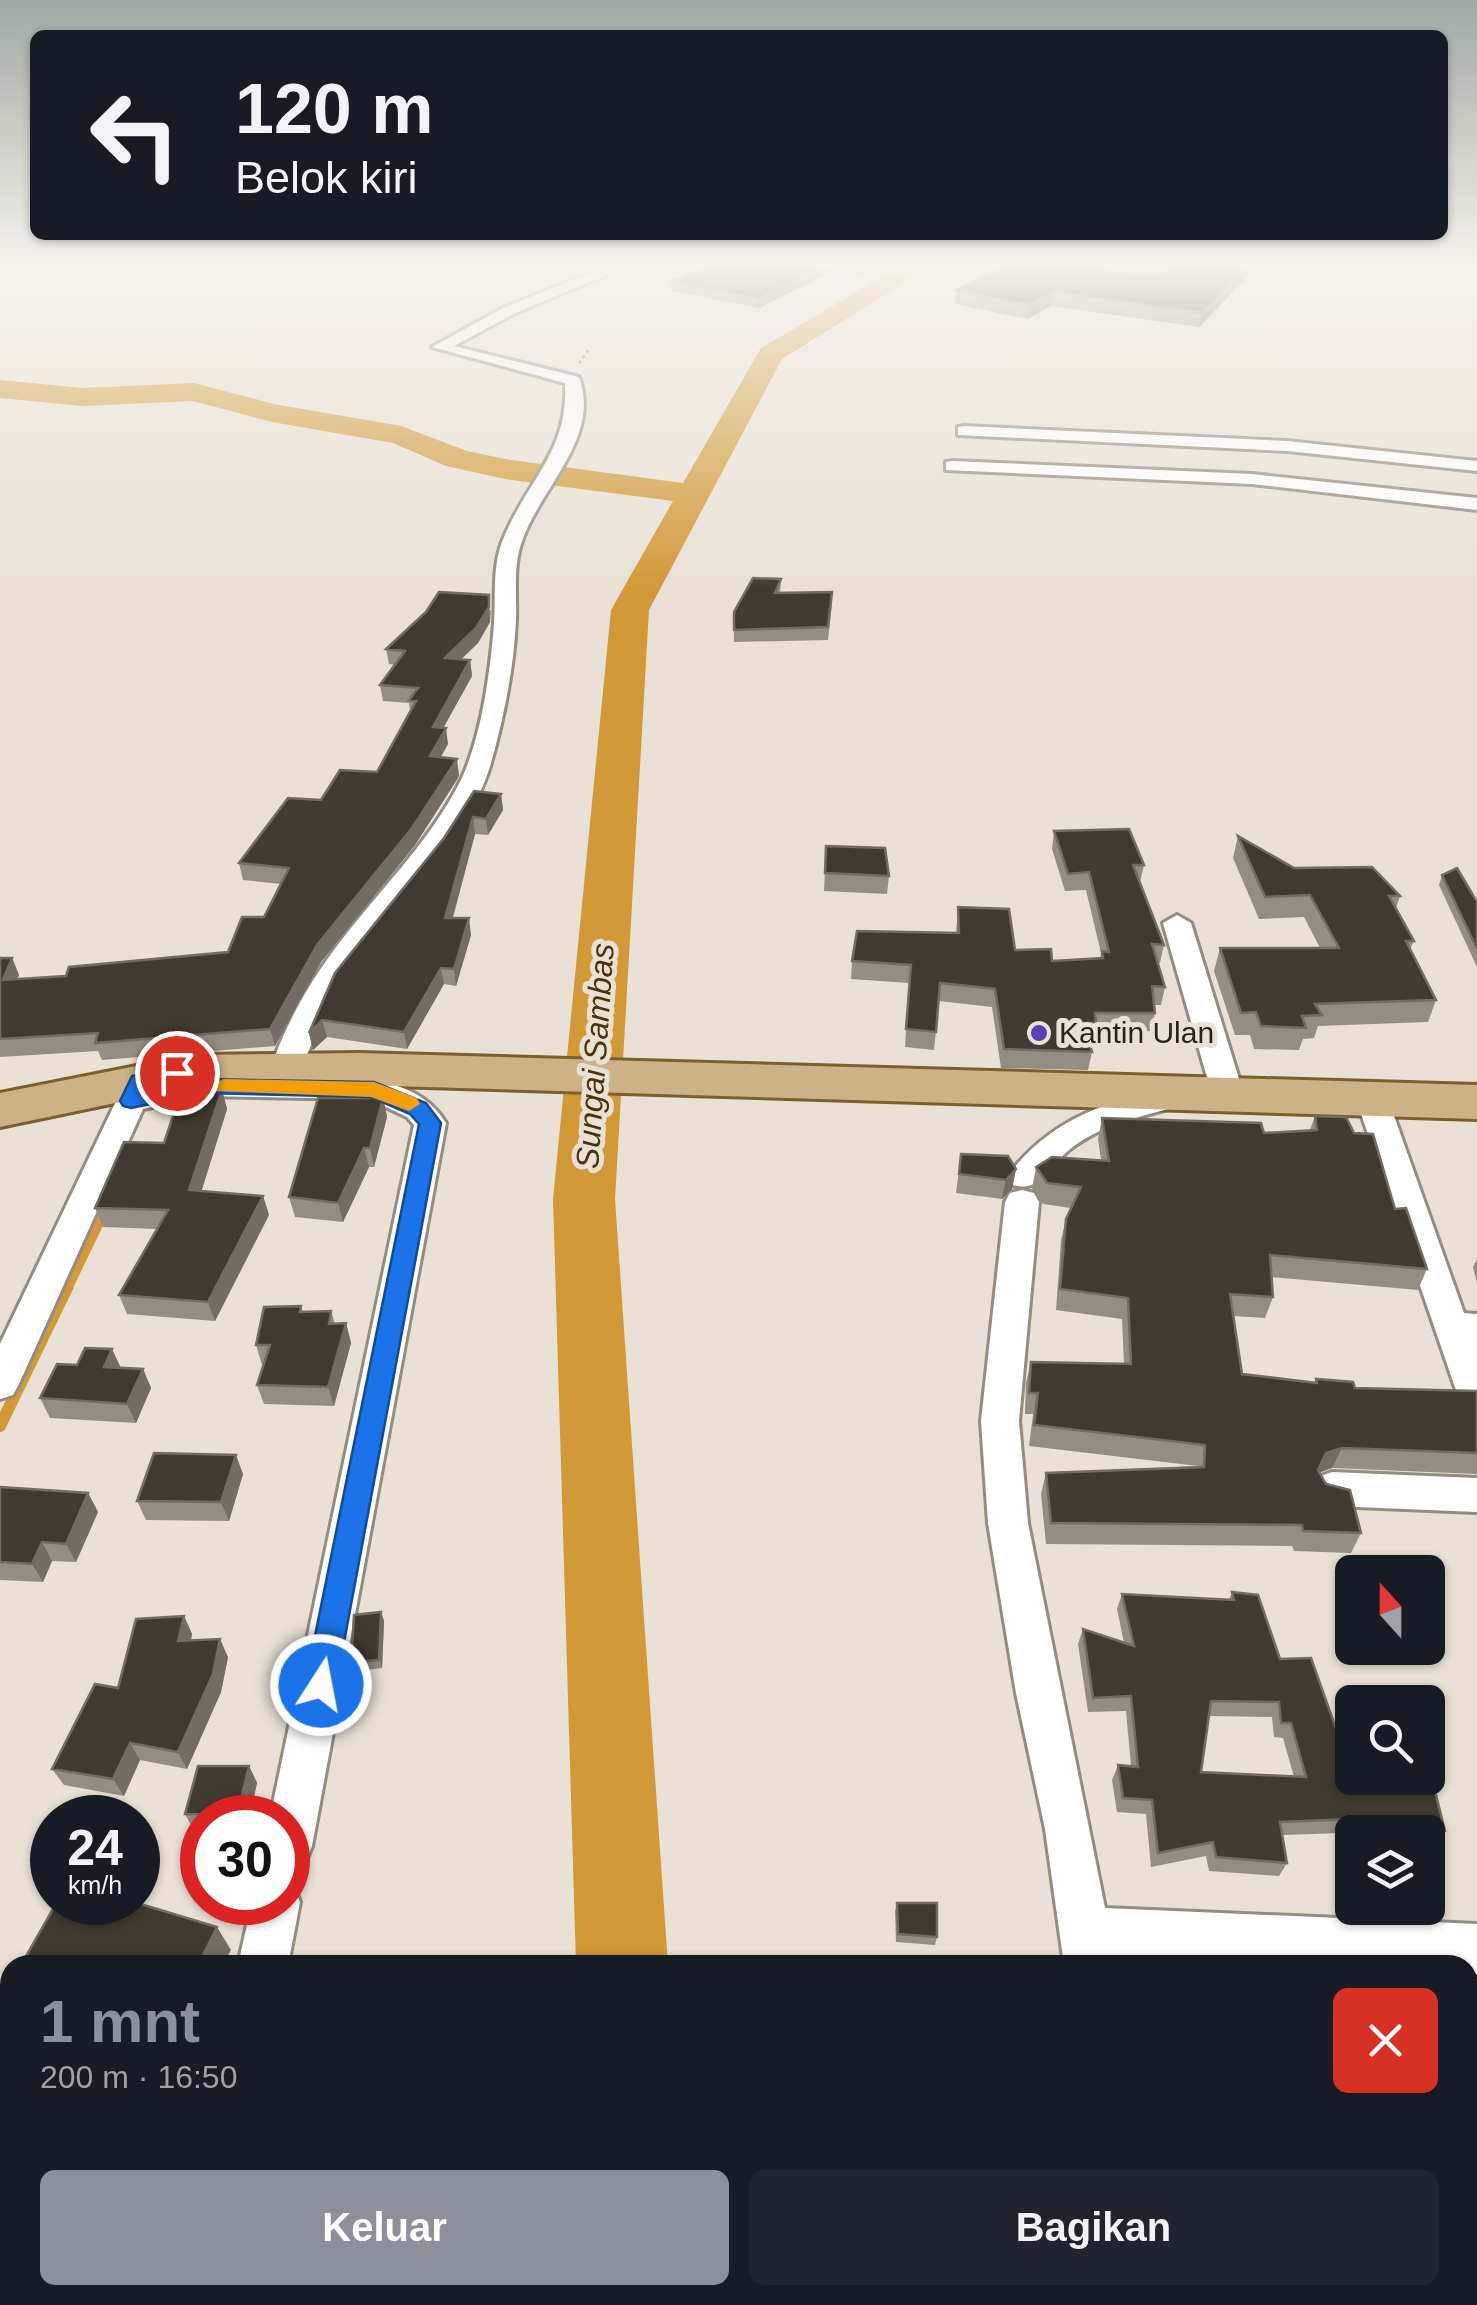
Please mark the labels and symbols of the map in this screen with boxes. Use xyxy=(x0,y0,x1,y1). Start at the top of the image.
water label: Sungai Sambas xyxy=(569,942,621,1170)
place label: Kantin Ulan xyxy=(1059,1016,1214,1049)
marker: Kantin Ulan xyxy=(1028,1022,1050,1044)
pin xyxy=(135,1031,220,1116)
north arrow xyxy=(1335,1555,1445,1665)
position arrow xyxy=(269,1633,373,1737)
speed limit sign: 30 xyxy=(180,1795,310,1925)

